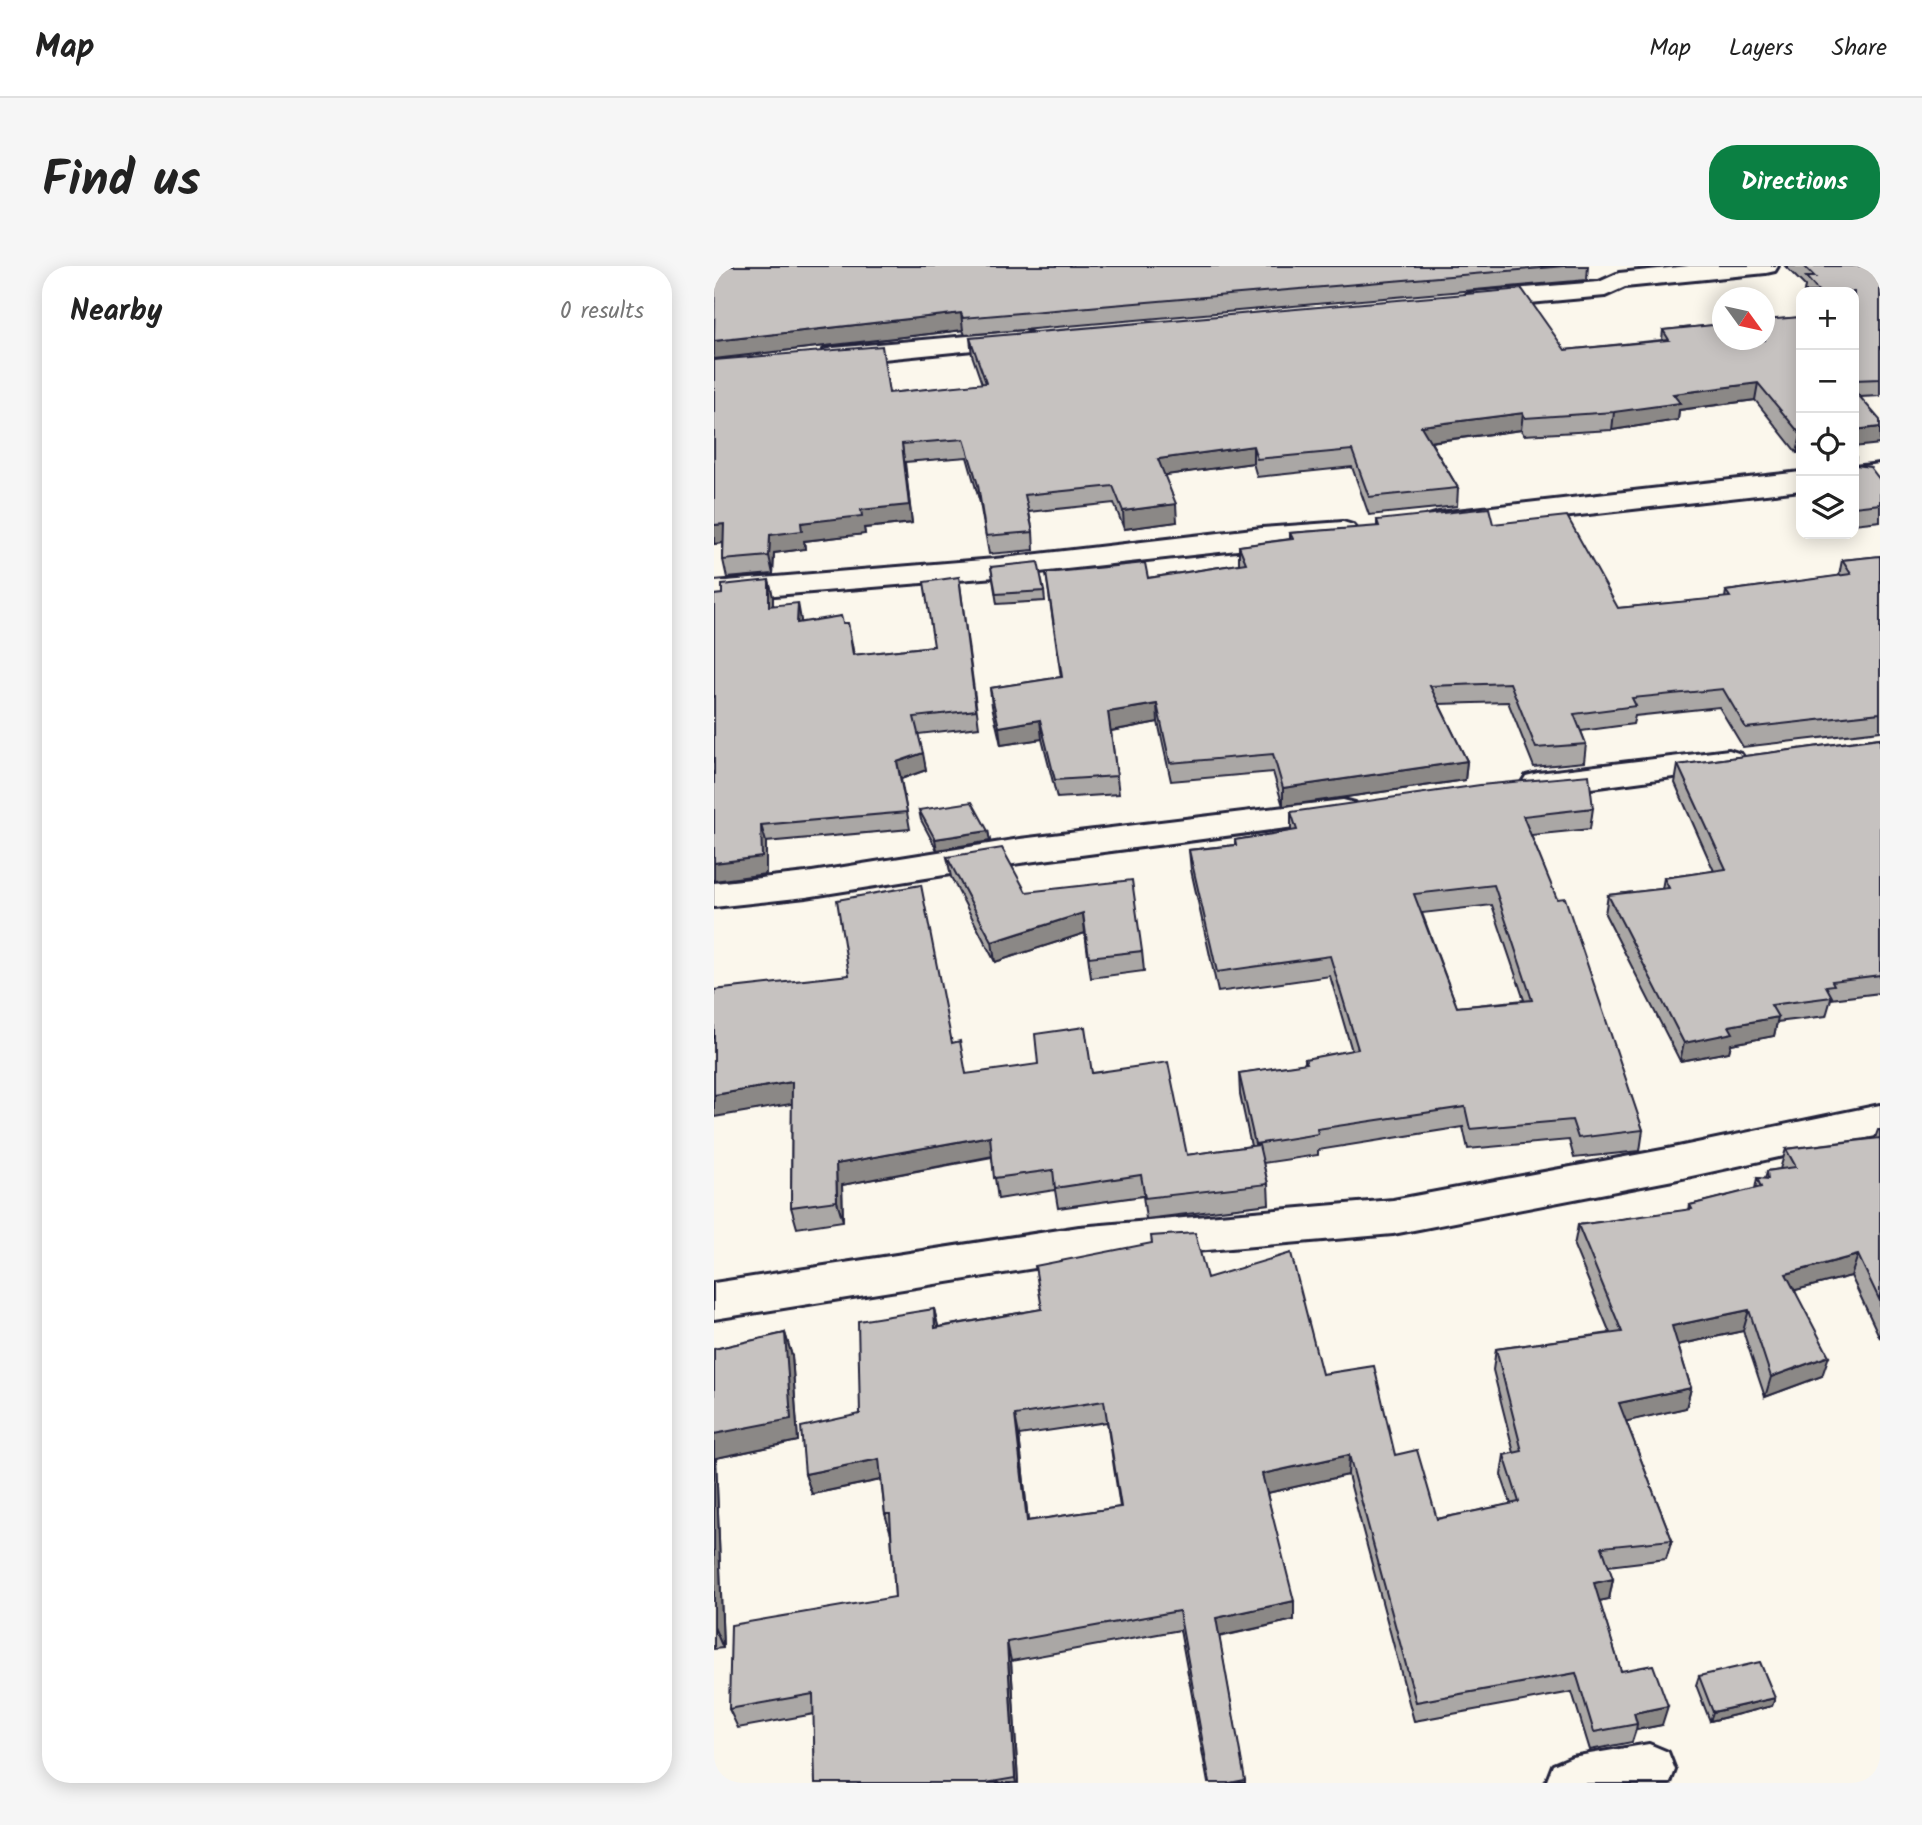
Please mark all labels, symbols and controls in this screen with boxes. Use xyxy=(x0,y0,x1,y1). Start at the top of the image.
text: Map xyxy=(35,22,95,75)
text: Map xyxy=(1649,29,1691,68)
text: Layers xyxy=(1729,29,1793,68)
text: Share xyxy=(1831,29,1887,68)
text: Find us xyxy=(42,143,200,221)
button: Directions xyxy=(1709,145,1880,220)
north arrow xyxy=(1712,287,1775,350)
map controls xyxy=(1796,287,1859,539)
button: + xyxy=(1796,287,1859,350)
text: Nearby xyxy=(70,288,162,336)
text: 0 results xyxy=(560,294,644,330)
button: − xyxy=(1796,350,1859,413)
button: locate xyxy=(1796,413,1859,476)
button: layers xyxy=(1796,476,1859,539)

